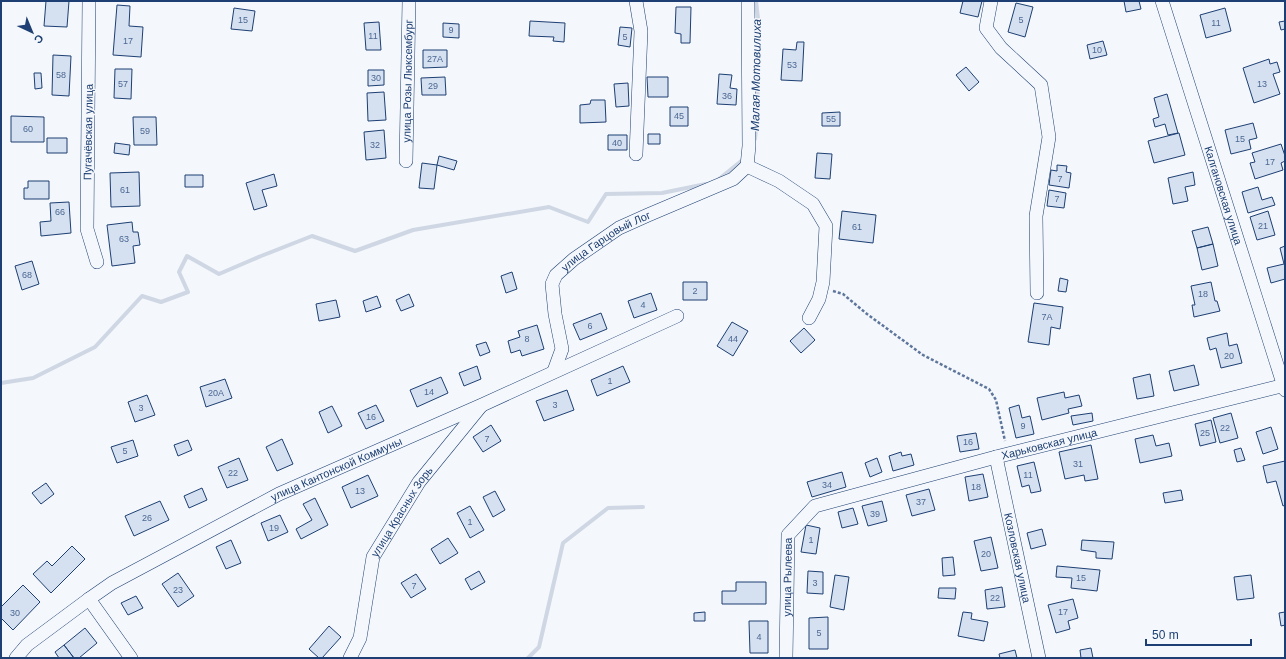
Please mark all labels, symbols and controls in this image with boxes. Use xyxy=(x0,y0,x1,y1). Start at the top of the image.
north arrow xyxy=(12,12,52,52)
house number: 15 xyxy=(238,15,248,25)
house number: 5 xyxy=(1018,15,1024,25)
house number: 11 xyxy=(1211,18,1221,28)
street label: улица Розы Люксембург xyxy=(400,19,415,143)
water label: Малая Мотовилиха xyxy=(748,19,764,131)
house number: 9 xyxy=(448,25,454,35)
house number: 11 xyxy=(368,31,378,41)
text: С xyxy=(32,32,46,46)
house number: 5 xyxy=(622,32,628,42)
house number: 17 xyxy=(123,36,133,46)
house number: 10 xyxy=(1092,45,1102,55)
house number: 27А xyxy=(427,54,443,64)
house number: 53 xyxy=(787,60,797,70)
house number: 58 xyxy=(56,70,66,80)
house number: 30 xyxy=(371,73,381,83)
house number: 57 xyxy=(118,79,128,89)
house number: 13 xyxy=(1257,79,1267,89)
house number: 29 xyxy=(428,81,438,91)
street label: Пугачёвская улица xyxy=(81,83,95,180)
house number: 36 xyxy=(722,91,732,101)
house number: 45 xyxy=(674,111,684,121)
house number: 55 xyxy=(826,114,836,124)
house number: 60 xyxy=(23,124,33,134)
house number: 59 xyxy=(140,126,150,136)
house number: 15 xyxy=(1235,134,1245,144)
house number: 40 xyxy=(612,138,622,148)
house number: 32 xyxy=(370,140,380,150)
street label: Калгановская улица xyxy=(1202,145,1245,247)
house number: 17 xyxy=(1265,157,1275,167)
house number: 7 xyxy=(1057,174,1063,184)
house number: 61 xyxy=(120,185,130,195)
house number: 7 xyxy=(1054,194,1060,204)
house number: 66 xyxy=(55,207,65,217)
street label: улица Гарцовый Лог xyxy=(559,209,652,273)
house number: 21 xyxy=(1258,221,1268,231)
house number: 61 xyxy=(852,222,862,232)
house number: 63 xyxy=(119,234,129,244)
house number: 68 xyxy=(22,270,32,280)
house number: 2 xyxy=(692,286,698,296)
house number: 18 xyxy=(1198,289,1208,299)
house number: 4 xyxy=(640,300,646,310)
house number: 7А xyxy=(1041,312,1053,322)
house number: 6 xyxy=(587,321,593,331)
house number: 8 xyxy=(524,334,530,344)
house number: 44 xyxy=(728,334,738,344)
house number: 20 xyxy=(1224,351,1234,361)
house number: 1 xyxy=(607,376,613,386)
house number: 14 xyxy=(424,387,434,397)
house number: 20А xyxy=(208,388,224,398)
house number: 3 xyxy=(552,400,558,410)
house number: 3 xyxy=(138,403,144,413)
house number: 16 xyxy=(366,412,376,422)
house number: 9 xyxy=(1020,421,1026,431)
house number: 22 xyxy=(1220,423,1230,433)
street label: Харьковская улица xyxy=(1000,426,1099,461)
house number: 25 xyxy=(1200,428,1210,438)
house number: 7 xyxy=(484,434,490,444)
street label: улица Кантонской Коммуны xyxy=(269,435,404,503)
house number: 16 xyxy=(963,437,973,447)
house number: 5 xyxy=(122,446,128,456)
house number: 31 xyxy=(1073,459,1083,469)
street label: улица Красных Зорь xyxy=(369,464,435,559)
house number: 22 xyxy=(228,468,238,478)
house number: 11 xyxy=(1023,470,1033,480)
house number: 34 xyxy=(822,480,832,490)
house number: 18 xyxy=(971,482,981,492)
house number: 13 xyxy=(355,486,365,496)
house number: 37 xyxy=(916,497,926,507)
house number: 39 xyxy=(870,509,880,519)
street label: Козловская улица xyxy=(1002,512,1033,605)
house number: 26 xyxy=(142,513,152,523)
house number: 1 xyxy=(467,517,473,527)
house number: 19 xyxy=(269,523,279,533)
house number: 1 xyxy=(808,535,814,545)
street label: улица Рылеева xyxy=(781,536,794,617)
house number: 20 xyxy=(981,549,991,559)
house number: 15 xyxy=(1076,573,1086,583)
house number: 3 xyxy=(812,578,818,588)
house number: 7 xyxy=(411,581,417,591)
house number: 23 xyxy=(173,585,183,595)
house number: 22 xyxy=(990,593,1000,603)
house number: 17 xyxy=(1058,607,1068,617)
house number: 30 xyxy=(10,608,20,618)
scale bar xyxy=(1146,621,1251,647)
house number: 5 xyxy=(816,628,822,638)
text: 50 m xyxy=(1152,628,1179,642)
house number: 4 xyxy=(756,632,762,642)

